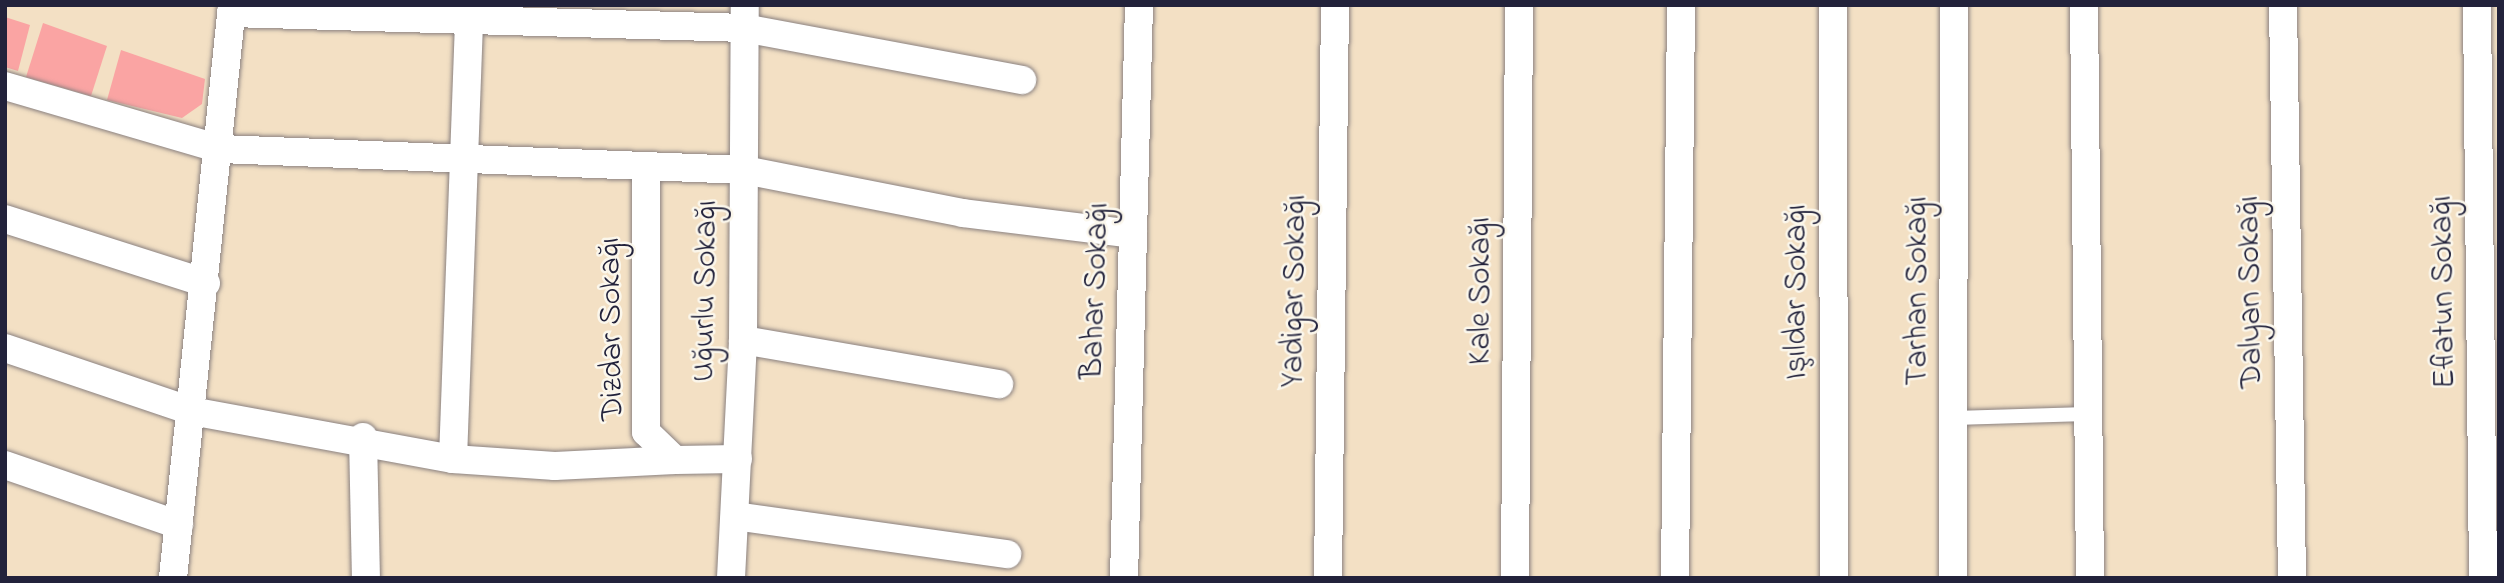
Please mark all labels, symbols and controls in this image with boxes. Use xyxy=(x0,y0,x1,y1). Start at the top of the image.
street label: Yadigar Sokağı xyxy=(1275,194,1317,388)
street label: Dalyan Sokağı xyxy=(2231,195,2273,389)
street label: Eflatun Sokağı xyxy=(2424,195,2466,389)
street label: Tarhan Sokağı xyxy=(1900,196,1938,386)
street label: Uğurlu Sokağı xyxy=(686,200,728,382)
street label: Bahar Sokağı xyxy=(1075,202,1119,380)
street label: Işıldar Sokağı xyxy=(1779,204,1817,380)
street label: Kale Sokağı xyxy=(1463,217,1501,365)
street label: Dizdar Sokağı xyxy=(592,237,634,421)

